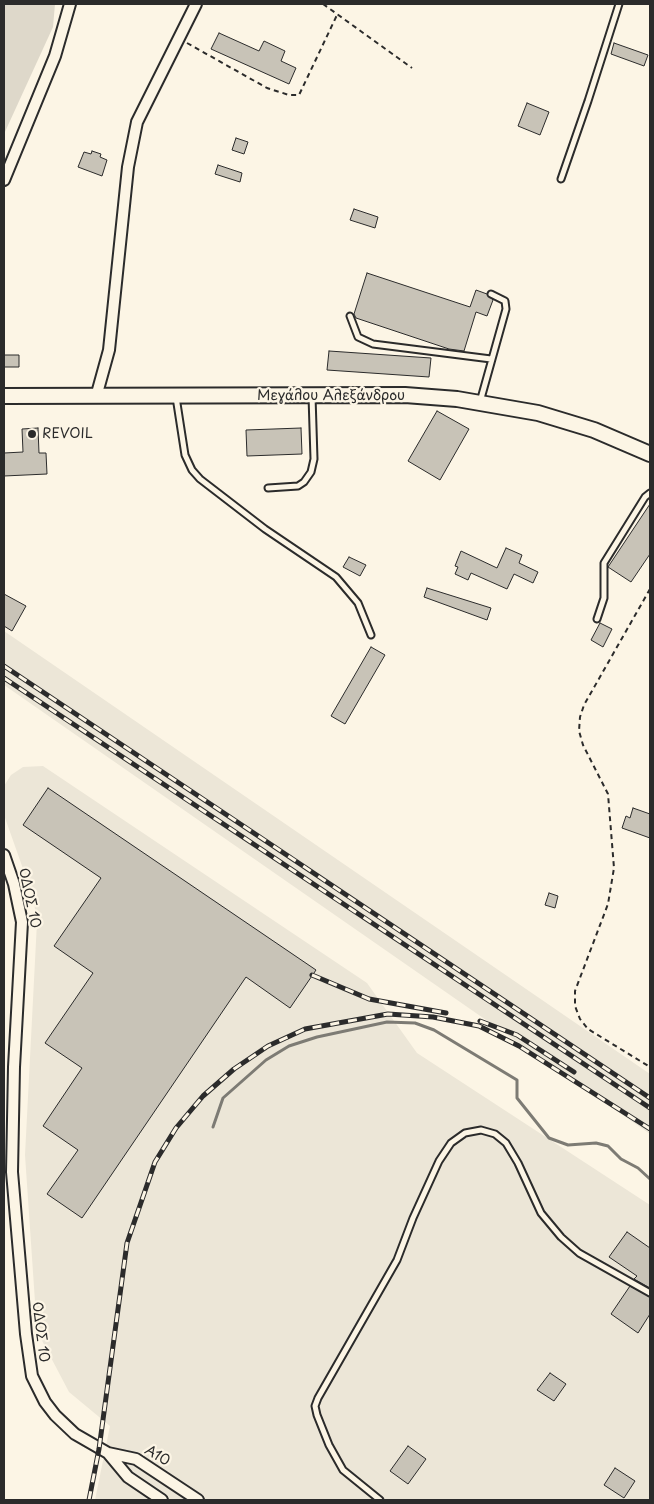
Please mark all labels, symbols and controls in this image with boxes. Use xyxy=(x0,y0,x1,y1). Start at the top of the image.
street label: Μεγάλου Αλεξάνδρου xyxy=(257,388,405,404)
place label: REVOIL xyxy=(42,426,93,442)
marker: REVOIL xyxy=(26,428,38,440)
street label: ΟΔΟΣ 10 xyxy=(14,866,44,930)
street label: ΟΔΟΣ 10 xyxy=(28,1301,52,1363)
street label: Α10 xyxy=(141,1442,173,1470)

